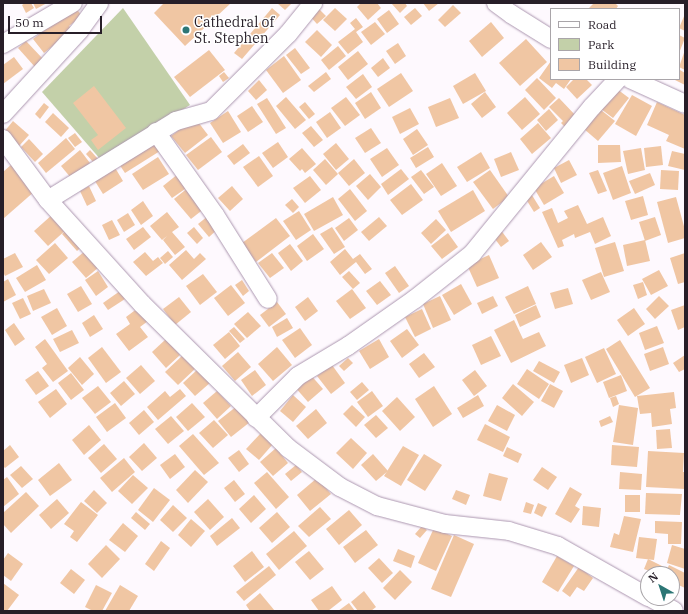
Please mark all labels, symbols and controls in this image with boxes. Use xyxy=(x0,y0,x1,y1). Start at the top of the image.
scale bar xyxy=(10,8,104,34)
legend xyxy=(550,8,680,80)
place label: Cathedral of St. Stephen xyxy=(194,14,274,46)
text: 50 m xyxy=(15,15,44,30)
text: Road xyxy=(588,17,617,32)
marker: Cathedral of St. Stephen xyxy=(181,25,191,35)
text: Park xyxy=(588,37,614,52)
text: Building xyxy=(588,57,636,72)
north arrow xyxy=(640,566,680,606)
text: N xyxy=(645,569,661,586)

